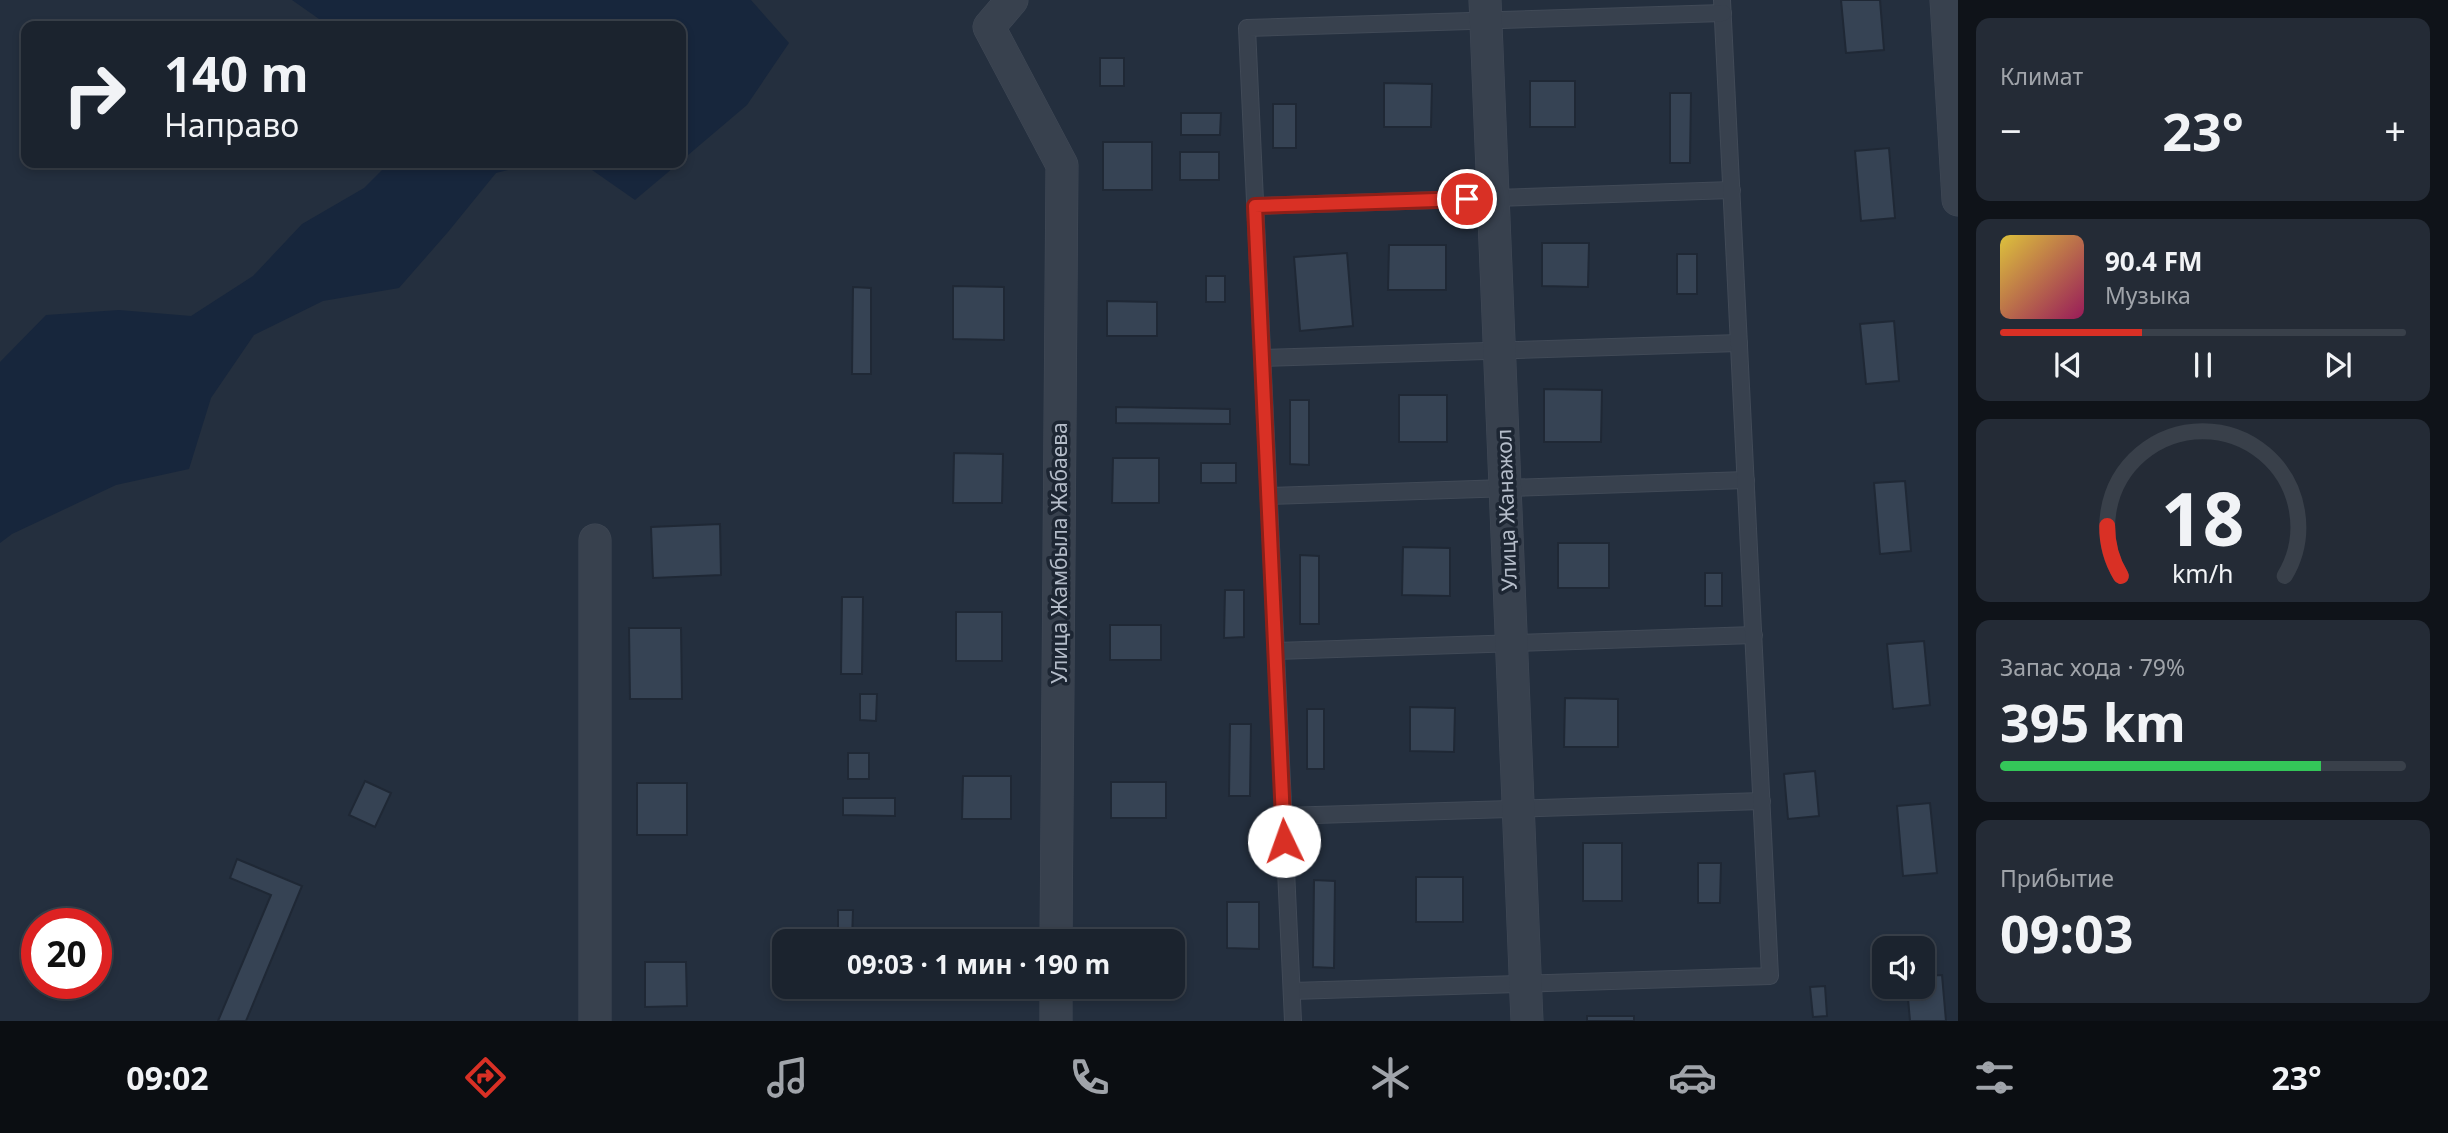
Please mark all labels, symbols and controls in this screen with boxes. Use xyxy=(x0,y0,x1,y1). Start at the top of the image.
text: 140 m xyxy=(164,40,309,106)
icon: right xyxy=(49,49,140,140)
text: Климат xyxy=(2000,60,2083,92)
text: 23° xyxy=(2162,95,2244,166)
text: Направо xyxy=(164,103,299,146)
text: − xyxy=(2000,104,2022,156)
text: + xyxy=(2384,104,2406,156)
pin xyxy=(1437,169,1497,229)
icon: arrive xyxy=(1448,180,1486,218)
text: 90.4 FM xyxy=(2105,243,2202,279)
text: Музыка xyxy=(2105,279,2191,311)
icon: previous xyxy=(2049,346,2087,384)
icon: pause xyxy=(2184,346,2222,384)
icon: next xyxy=(2319,346,2357,384)
street label: Улица Жамбыла Жабаева xyxy=(1045,422,1073,684)
street label: Улица Жанажол xyxy=(1489,428,1523,592)
text: 18 xyxy=(2161,469,2245,568)
text: km/h xyxy=(2172,556,2234,590)
text: Запас хода · 79% xyxy=(2000,651,2185,683)
text: 395 km xyxy=(2000,686,2186,757)
position arrow xyxy=(1247,804,1321,878)
text: Прибытие xyxy=(2000,862,2114,894)
text: 09:03 xyxy=(2000,897,2134,968)
speed limit sign: 20 xyxy=(21,908,112,999)
map controls xyxy=(1872,936,1935,999)
button: sound xyxy=(1872,936,1935,999)
text: 09:03 · 1 мин · 190 m xyxy=(847,946,1110,982)
icon: directions xyxy=(461,1053,510,1102)
icon: music xyxy=(763,1053,812,1102)
icon: phone xyxy=(1065,1053,1114,1102)
icon: climate xyxy=(1366,1053,1415,1102)
icon: car xyxy=(1668,1053,1717,1102)
icon: filters xyxy=(1970,1053,2019,1102)
text: 09:02 xyxy=(126,1056,209,1099)
text: 23° xyxy=(2271,1056,2322,1099)

